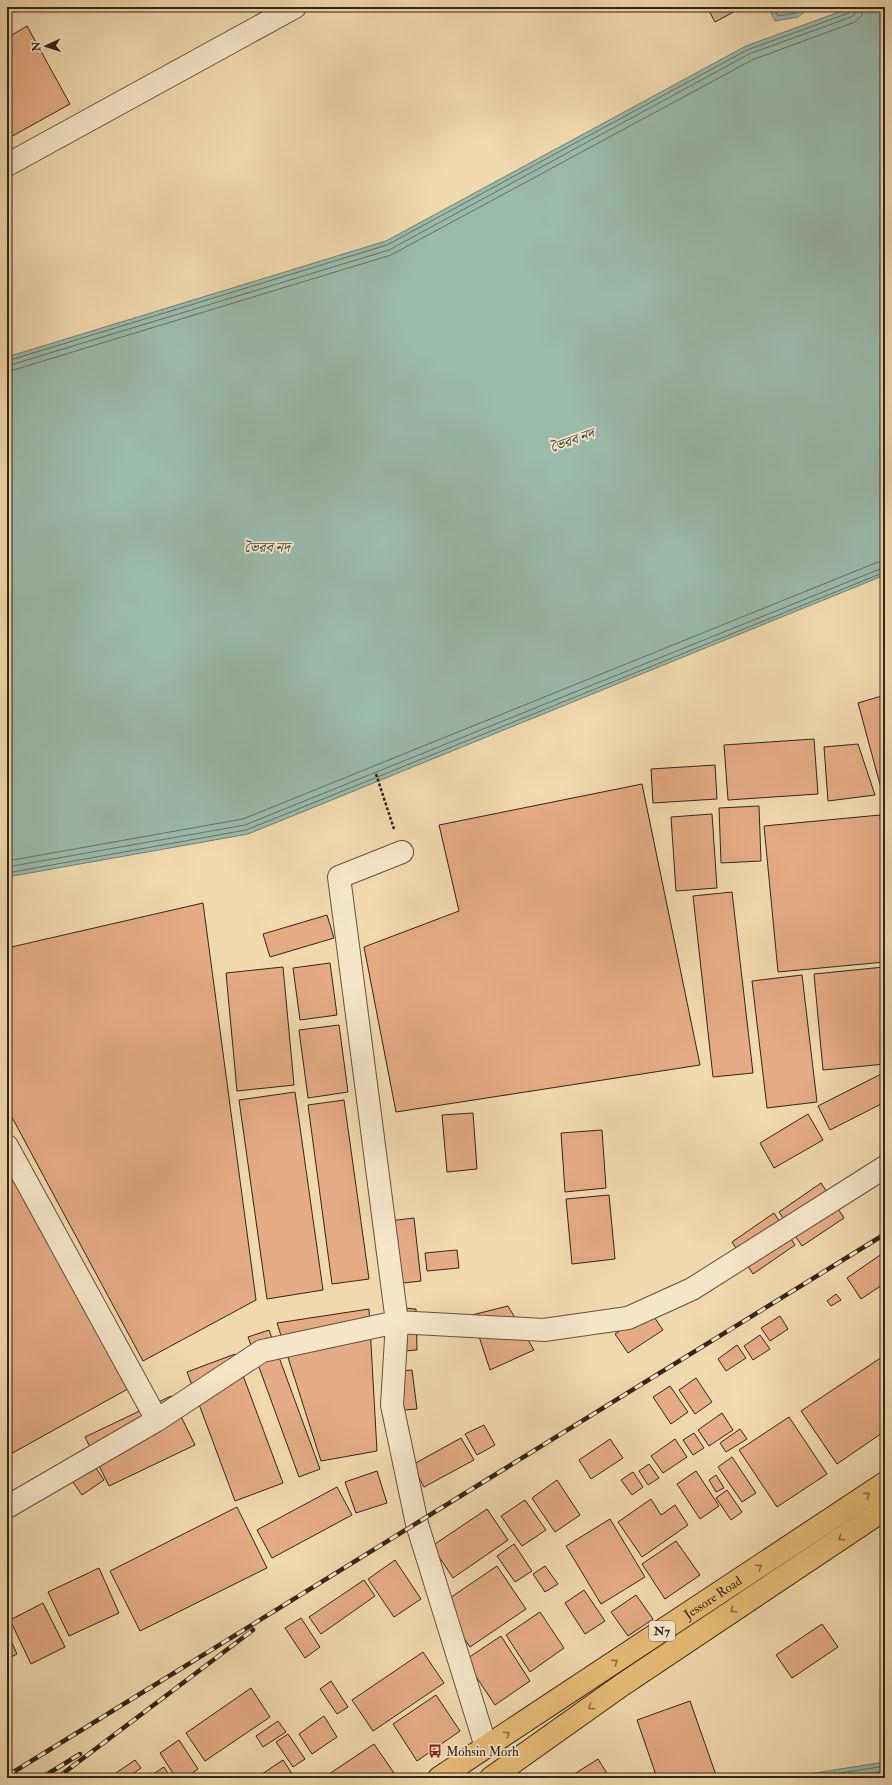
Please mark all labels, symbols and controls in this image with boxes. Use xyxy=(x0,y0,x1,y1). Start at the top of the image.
north arrow xyxy=(26,26,66,66)
text: N xyxy=(30,40,43,53)
water label: ভৈরব নদ xyxy=(548,424,599,456)
water label: ভৈরব নদ xyxy=(244,539,293,556)
one-way arrow xyxy=(863,1492,870,1500)
one-way arrow xyxy=(838,1533,845,1541)
one-way arrow xyxy=(755,1564,762,1572)
street label: Jessore Road xyxy=(680,1573,746,1623)
one-way arrow xyxy=(730,1605,737,1612)
road number: N7 xyxy=(649,1621,675,1641)
one-way arrow xyxy=(611,1660,618,1667)
one-way arrow xyxy=(588,1702,595,1709)
one-way arrow xyxy=(503,1731,510,1738)
bus stop icon: Mohsin Morh xyxy=(427,1743,443,1759)
place label: Mohsin Morh xyxy=(446,1744,519,1760)

